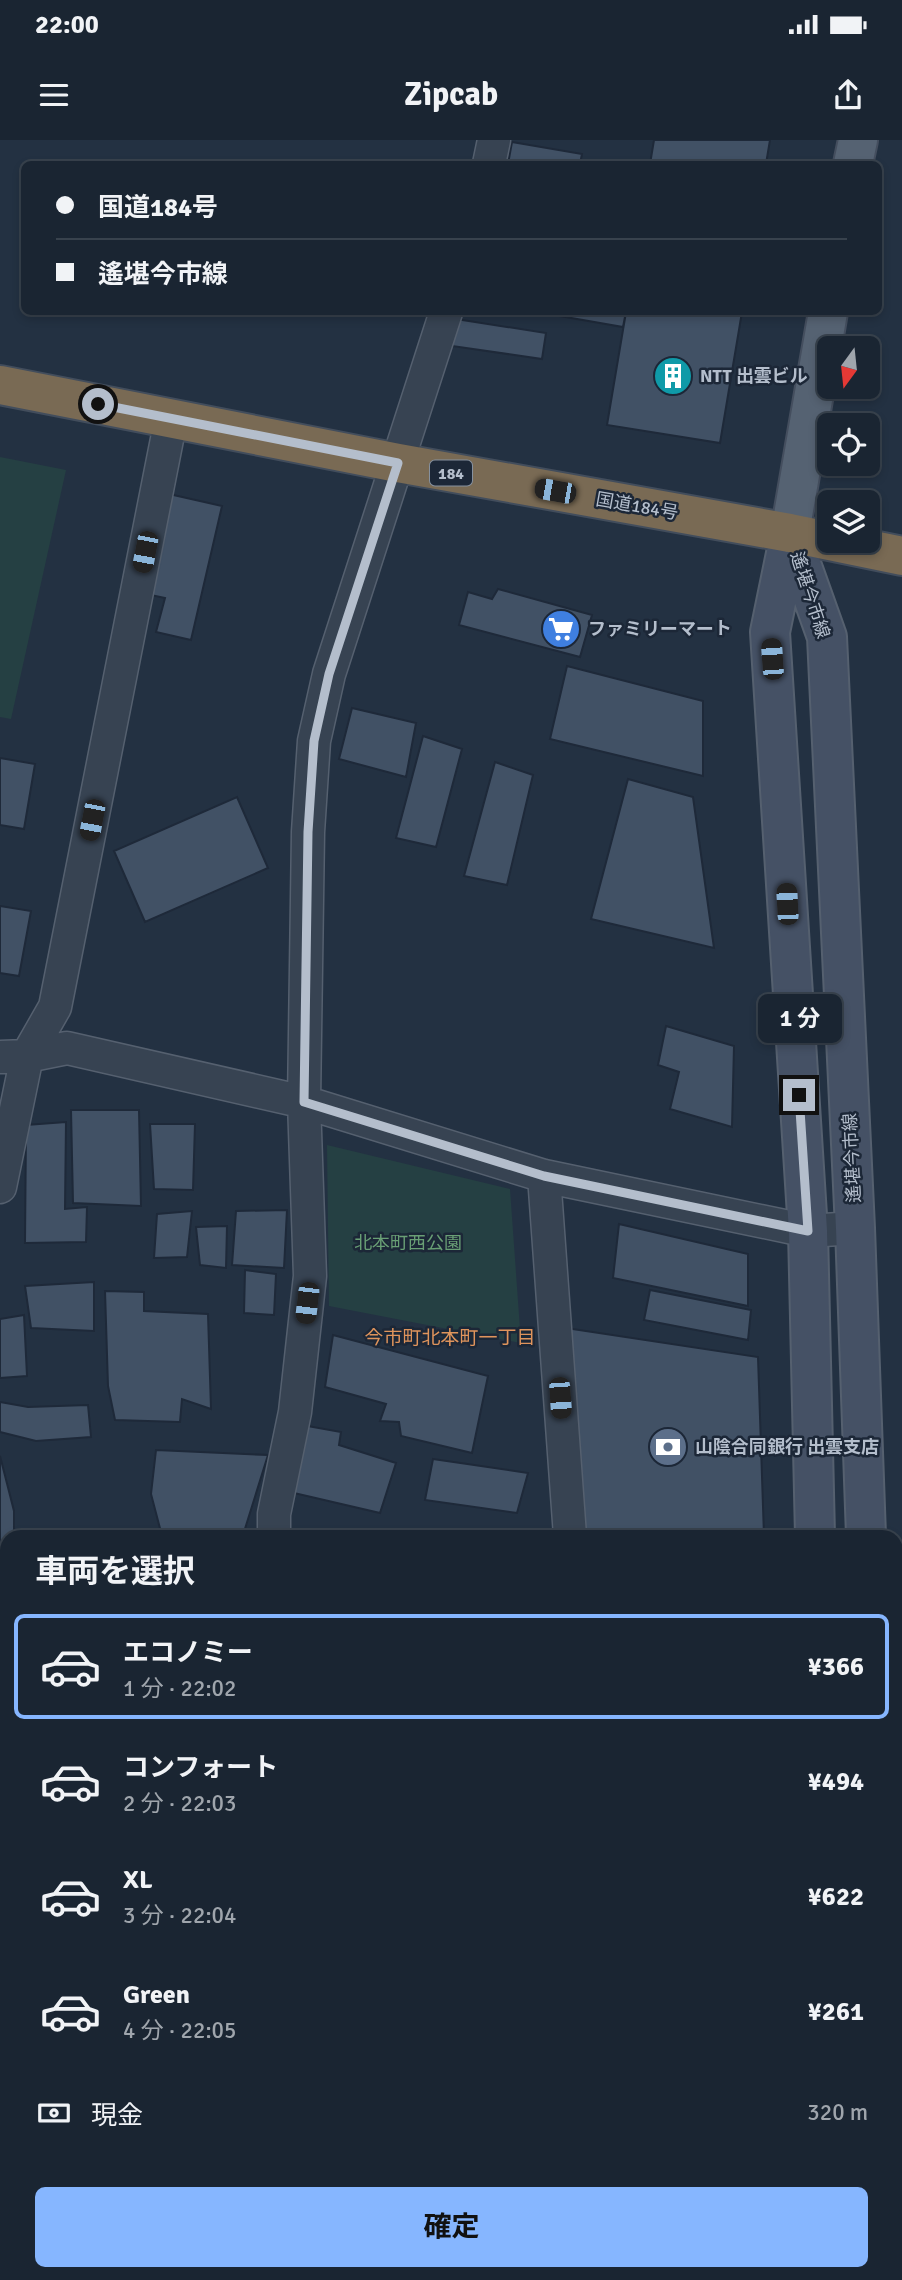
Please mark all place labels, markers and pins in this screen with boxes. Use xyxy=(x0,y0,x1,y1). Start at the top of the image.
building icon: NTT 出雲ビル xyxy=(652,355,694,397)
place label: NTT 出雲ビル xyxy=(700,365,808,387)
supermarket icon: ファミリーマート xyxy=(540,608,582,650)
place label: ファミリーマート xyxy=(588,618,732,640)
bank icon: 山陰合同銀行 出雲支店 xyxy=(647,1426,689,1468)
place label: 山陰合同銀行 出雲支店 xyxy=(695,1436,879,1458)

